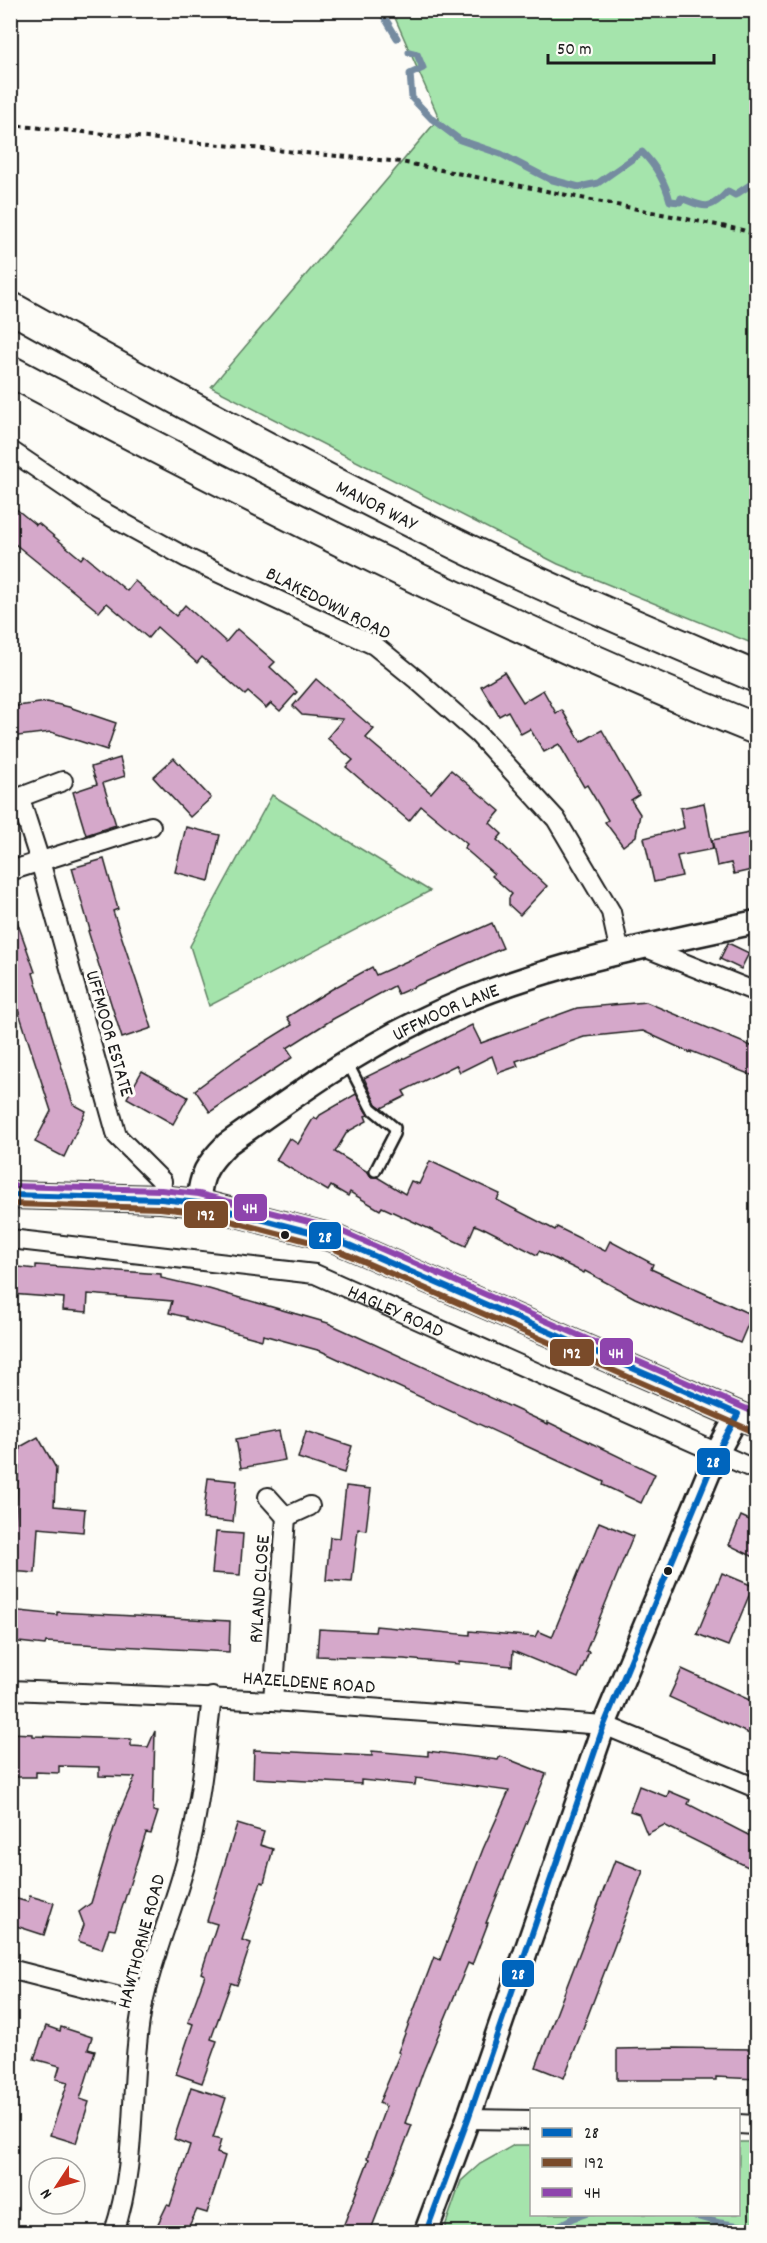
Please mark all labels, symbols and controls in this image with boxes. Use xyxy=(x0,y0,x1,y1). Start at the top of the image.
scale bar xyxy=(548,27,714,65)
text: 50 m xyxy=(557,38,592,63)
street label: MANOR WAY xyxy=(330,475,422,540)
street label: BLAKEDOWN ROAD xyxy=(260,561,395,648)
street label: UFFMOOR ESTATE xyxy=(77,967,140,1100)
street label: UFFMOOR LANE xyxy=(388,978,504,1050)
line badge: 4H xyxy=(233,1193,268,1222)
text: 4H xyxy=(243,1198,257,1221)
line badge: 192 xyxy=(183,1200,229,1229)
text: 192 xyxy=(197,1205,215,1228)
line badge: 28 xyxy=(308,1221,342,1250)
text: 28 xyxy=(318,1227,332,1250)
unlabelled marker xyxy=(279,1229,291,1241)
street label: HAGLEY ROAD xyxy=(342,1279,448,1347)
line badge: 4H xyxy=(599,1337,634,1366)
line badge: 192 xyxy=(549,1338,595,1367)
text: 192 xyxy=(563,1343,581,1366)
text: 4H xyxy=(609,1343,623,1366)
line badge: 28 xyxy=(696,1447,731,1476)
text: 28 xyxy=(706,1452,720,1475)
street label: RYLAND CLOSE xyxy=(243,1534,279,1644)
unlabelled marker xyxy=(662,1565,674,1577)
street label: HAZELDENE ROAD xyxy=(242,1665,376,1703)
street label: HAWTHORNE ROAD xyxy=(112,1871,174,2012)
line badge: 28 xyxy=(501,1959,535,1988)
text: 28 xyxy=(511,1964,525,1987)
legend xyxy=(530,2108,740,2216)
text: 28 xyxy=(584,2122,599,2147)
text: 192 xyxy=(584,2152,604,2177)
north arrow xyxy=(27,2156,87,2216)
text: 4H xyxy=(584,2182,601,2207)
text: N xyxy=(35,2183,59,2203)

